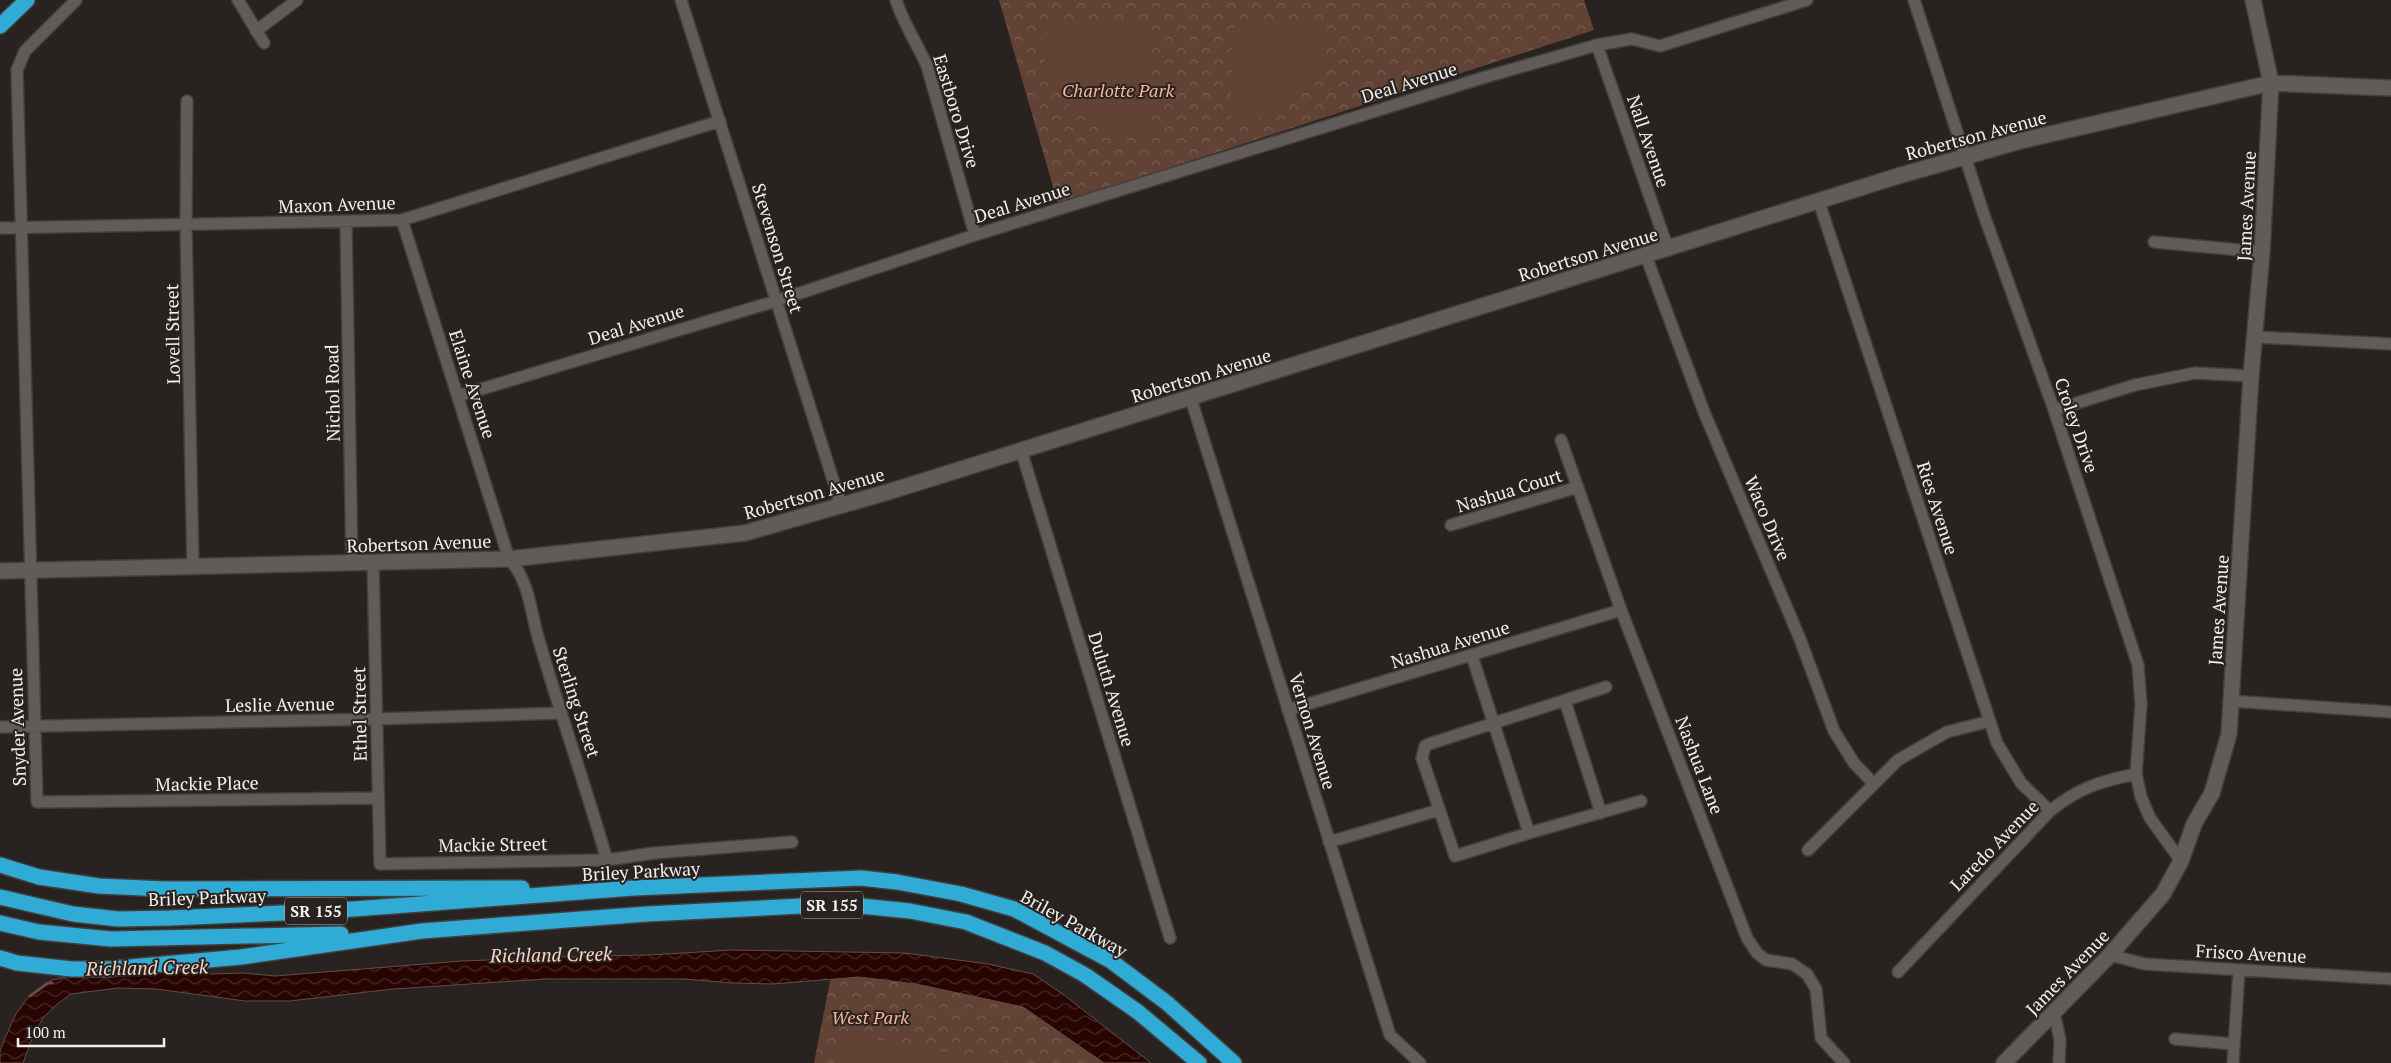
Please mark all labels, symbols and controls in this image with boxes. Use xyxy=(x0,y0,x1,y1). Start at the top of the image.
street label: Eastboro Drive xyxy=(928,51,986,171)
street label: Deal Avenue xyxy=(1358,56,1460,108)
park label: Charlotte Park xyxy=(1062,78,1174,102)
street label: Nall Avenue xyxy=(1622,92,1676,190)
street label: Robertson Avenue xyxy=(1903,105,2049,165)
street label: James Avenue xyxy=(2231,150,2261,262)
street label: Deal Avenue xyxy=(971,176,1073,228)
street label: Stevenson Street xyxy=(747,180,809,316)
street label: Maxon Avenue xyxy=(278,190,396,218)
street label: Robertson Avenue xyxy=(1515,221,1661,287)
street label: Lovell Street xyxy=(159,283,185,385)
street label: Deal Avenue xyxy=(585,298,687,350)
street label: Elaine Avenue xyxy=(444,326,502,442)
street label: Robertson Avenue xyxy=(1128,342,1274,408)
street label: Nichol Road xyxy=(319,344,345,442)
street label: Croley Drive xyxy=(2050,374,2104,476)
street label: Ries Avenue xyxy=(1912,458,1964,558)
street label: Robertson Avenue xyxy=(741,461,887,525)
street label: Nashua Court xyxy=(1453,462,1565,517)
street label: Waco Drive xyxy=(1739,472,1797,564)
street label: Robertson Avenue xyxy=(346,528,492,558)
street label: James Avenue xyxy=(2202,554,2234,666)
street label: Nashua Avenue xyxy=(1388,615,1512,673)
street label: Duluth Avenue xyxy=(1083,629,1141,749)
street label: Sterling Street xyxy=(548,643,606,761)
street label: Ethel Street xyxy=(346,666,372,761)
street label: Snyder Avenue xyxy=(3,667,31,787)
street label: Vernon Avenue xyxy=(1284,670,1342,792)
street label: Leslie Avenue xyxy=(225,691,335,717)
street label: Nashua Lane xyxy=(1670,713,1730,817)
street label: Mackie Place xyxy=(155,770,259,796)
street label: Laredo Avenue xyxy=(1944,794,2044,896)
street label: Mackie Street xyxy=(438,831,548,857)
street label: Briley Parkway xyxy=(581,856,702,886)
street label: Briley Parkway xyxy=(147,883,267,911)
street label: Briley Parkway xyxy=(1016,884,1132,963)
road number: SR 155 xyxy=(801,892,863,918)
road number: SR 155 xyxy=(285,898,347,924)
street label: James Avenue xyxy=(2020,924,2114,1020)
street label: Frisco Avenue xyxy=(2195,938,2307,968)
water label: Richland Creek xyxy=(489,940,613,968)
water label: Richland Creek xyxy=(85,953,209,981)
park label: West Park xyxy=(831,1005,909,1029)
scale bar xyxy=(18,1016,164,1048)
text: 100 m xyxy=(25,1022,66,1042)

